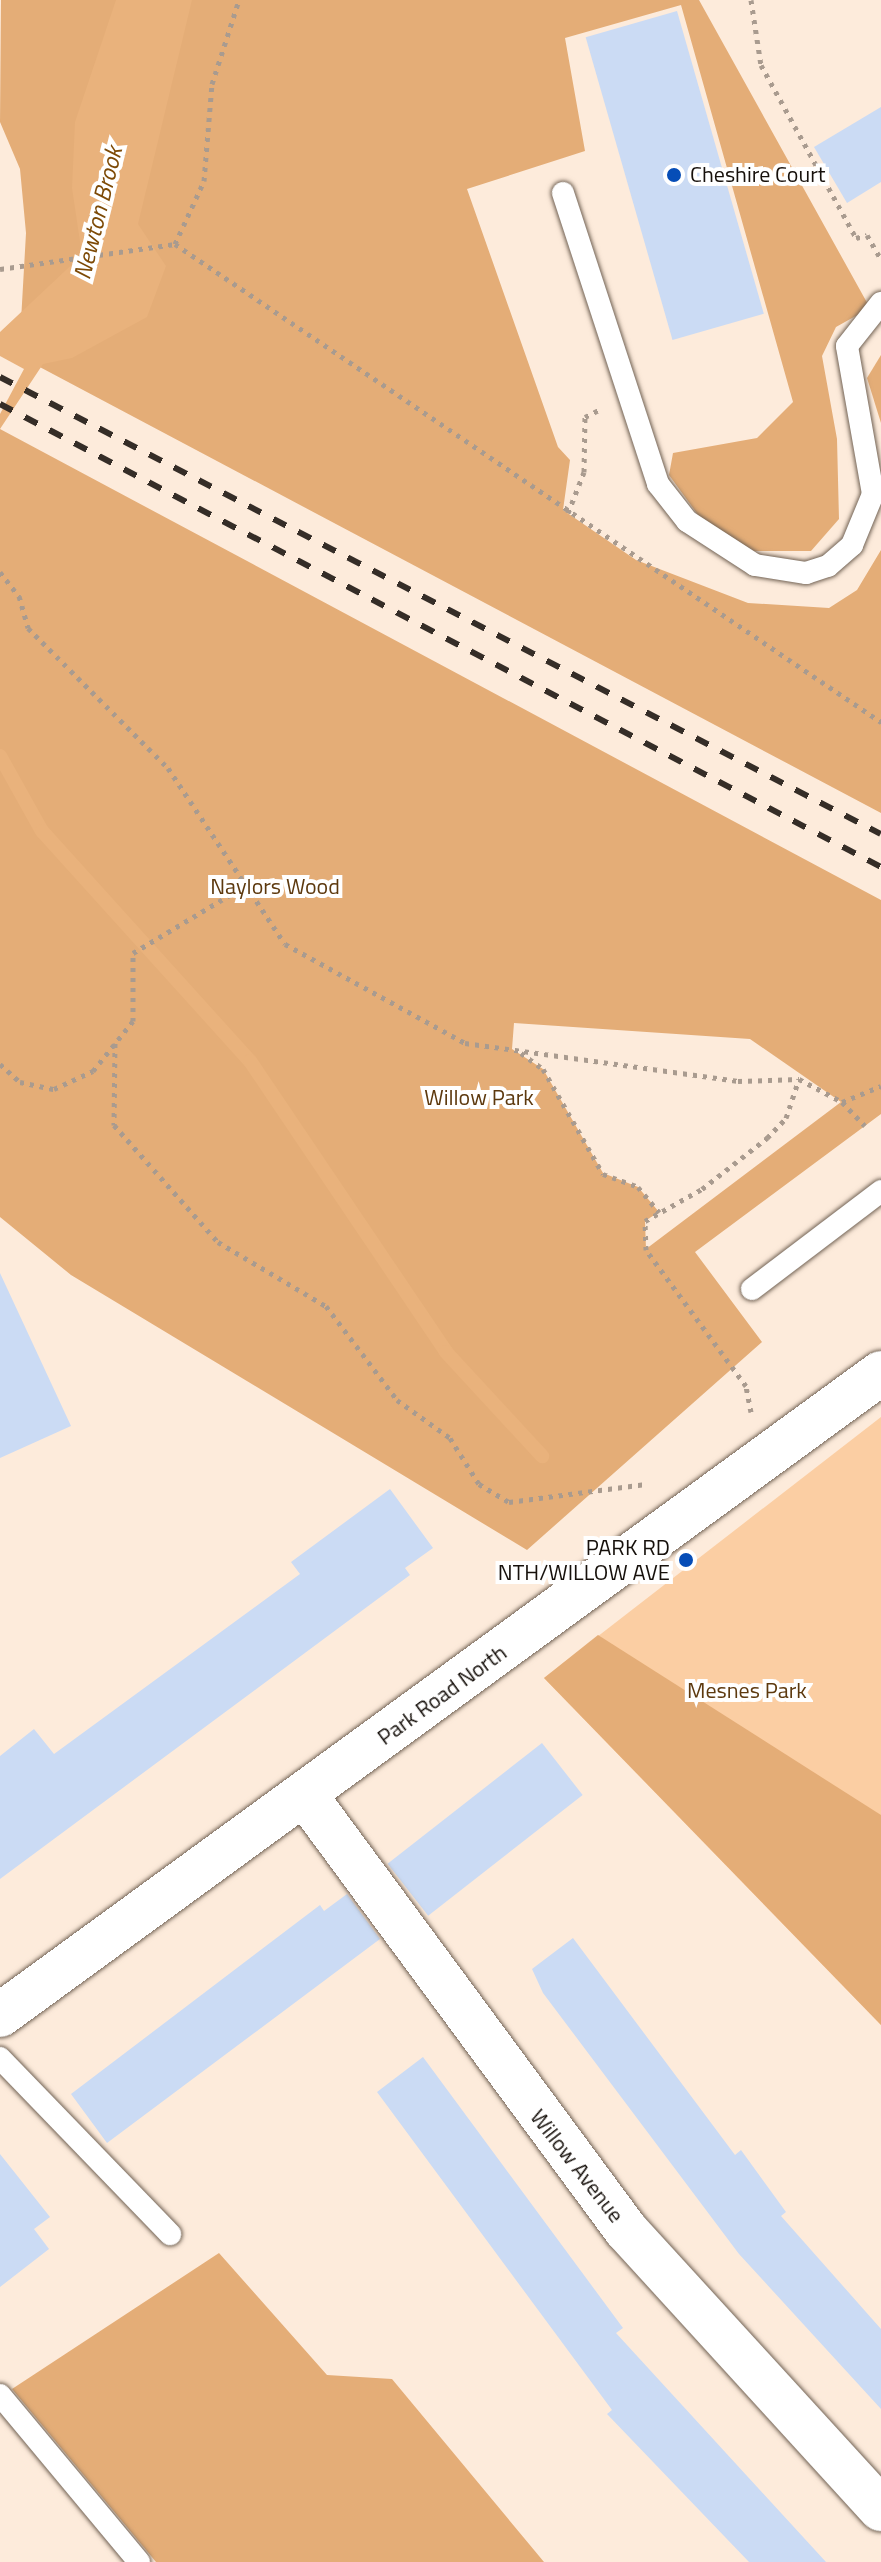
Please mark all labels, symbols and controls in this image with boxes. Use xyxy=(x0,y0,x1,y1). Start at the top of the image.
water label: Newton Brook xyxy=(68,144,128,282)
place label: Cheshire Court xyxy=(690,162,825,188)
marker: Cheshire Court xyxy=(665,166,683,184)
park label: Naylors Wood xyxy=(210,874,340,900)
park label: Willow Park xyxy=(424,1085,534,1111)
place label: PARK RD NTH/WILLOW AVE xyxy=(498,1534,670,1586)
marker: PARK RD NTH/WILLOW AVE xyxy=(677,1551,695,1569)
street label: Park Road North xyxy=(372,1639,512,1751)
park label: Mesnes Park xyxy=(687,1678,807,1704)
street label: Willow Avenue xyxy=(525,2104,629,2228)

